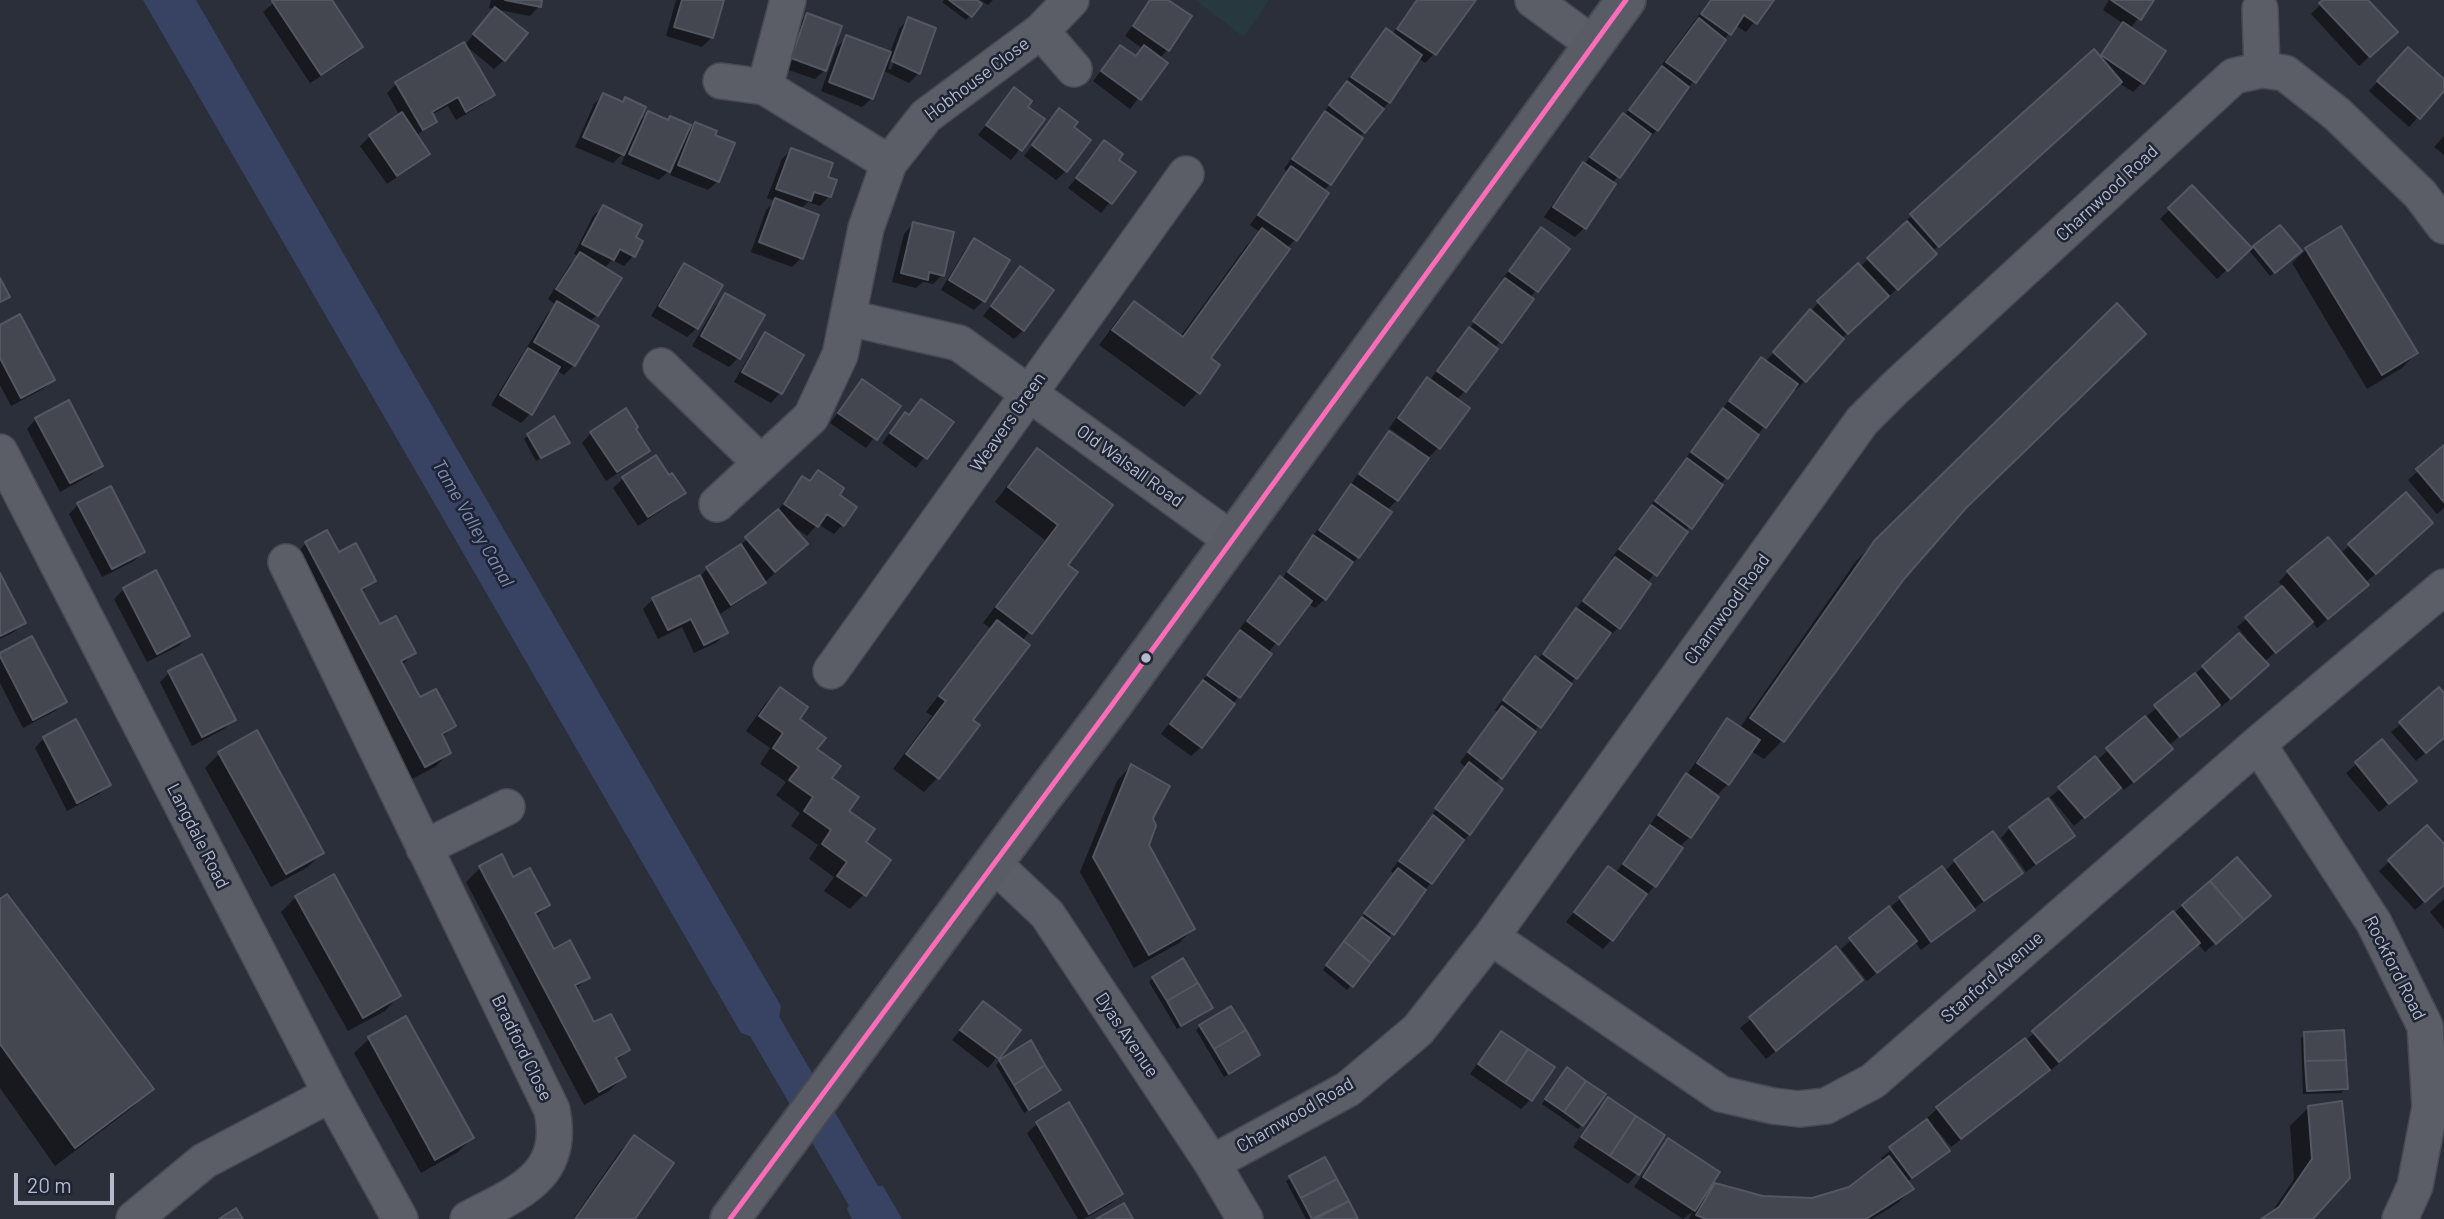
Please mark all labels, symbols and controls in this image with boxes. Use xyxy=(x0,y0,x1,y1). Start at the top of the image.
street label: Hobhouse Close xyxy=(920,33,1034,125)
street label: Charnwood Road xyxy=(2052,140,2162,246)
street label: Weavers Green xyxy=(966,368,1050,476)
street label: Old Walsall Road xyxy=(1072,420,1188,512)
water label: Tame Valley Canal xyxy=(427,455,519,591)
street label: Charnwood Road xyxy=(1680,549,1774,669)
unlabelled marker xyxy=(1139,651,1153,665)
street label: Langdale Road xyxy=(162,780,234,892)
street label: Rockford Road xyxy=(2359,912,2431,1024)
street label: Stanford Avenue xyxy=(1936,927,2048,1027)
street label: Dyas Avenue xyxy=(1091,988,1163,1082)
street label: Bradford Close xyxy=(487,991,557,1105)
street label: Charnwood Road xyxy=(1233,1073,1357,1157)
scale bar xyxy=(18,1160,117,1204)
text: 20 m xyxy=(27,1172,72,1197)

